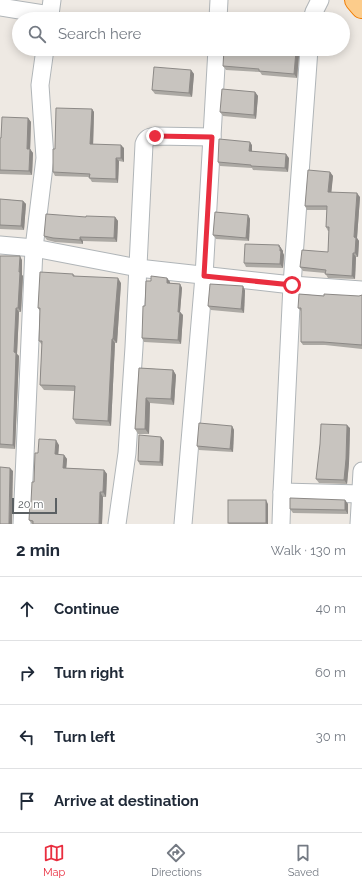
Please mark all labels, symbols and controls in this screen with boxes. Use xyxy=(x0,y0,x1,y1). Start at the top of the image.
search box xyxy=(12,12,350,56)
icon: search xyxy=(26,23,48,45)
text: Search here xyxy=(58,25,141,43)
route end xyxy=(146,127,164,145)
route start xyxy=(283,276,301,294)
scale bar xyxy=(12,496,57,515)
text: 20 m xyxy=(18,498,43,511)
text: 2 min xyxy=(16,540,60,560)
text: Walk · 130 m xyxy=(271,543,346,558)
icon: ahead xyxy=(16,598,38,620)
text: Continue xyxy=(54,600,119,618)
text: 40 m xyxy=(316,601,346,616)
icon: right xyxy=(16,662,38,684)
text: Turn right xyxy=(54,664,124,682)
text: 60 m xyxy=(315,665,346,680)
icon: left xyxy=(16,726,38,748)
text: Turn left xyxy=(54,728,115,746)
text: 30 m xyxy=(316,729,346,744)
icon: arrive xyxy=(16,790,38,812)
text: Arrive at destination xyxy=(54,792,199,810)
tab: Map xyxy=(43,842,65,879)
tab: Directions xyxy=(151,842,202,879)
tab: Saved xyxy=(288,842,319,879)

